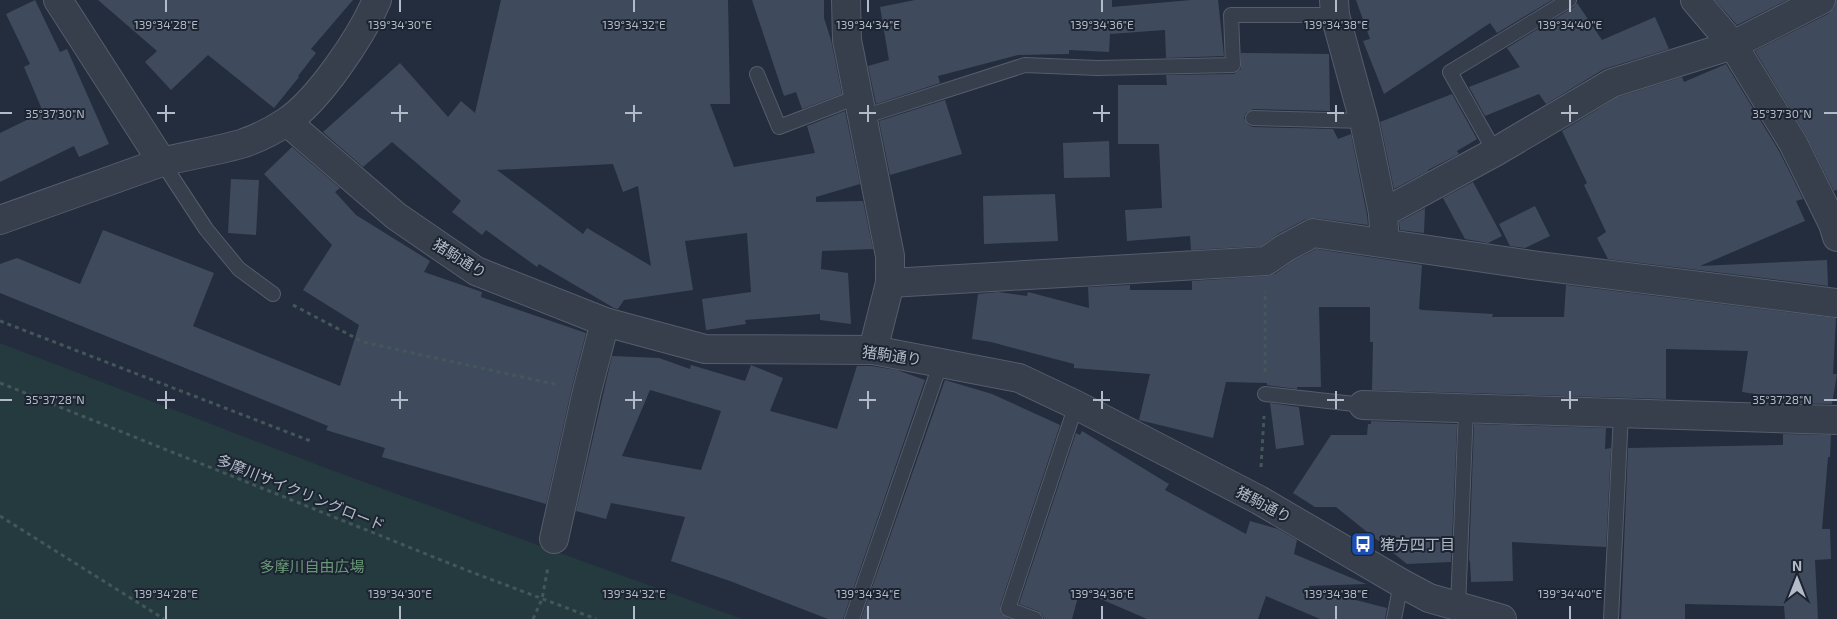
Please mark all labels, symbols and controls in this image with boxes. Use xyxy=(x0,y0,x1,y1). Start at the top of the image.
text: 139°34'28"E xyxy=(134,17,198,31)
text: 139°34'30"E xyxy=(368,17,432,31)
text: 139°34'32"E xyxy=(602,17,666,31)
text: 139°34'34"E xyxy=(836,17,900,31)
text: 139°34'36"E xyxy=(1070,17,1134,31)
text: 139°34'38"E xyxy=(1304,17,1368,31)
text: 139°34'40"E xyxy=(1538,17,1603,31)
text: 35°37'30"N xyxy=(25,106,85,120)
text: 35°37'30"N xyxy=(1752,106,1812,120)
street label: 猪駒通り xyxy=(430,234,490,282)
street label: 猪駒通り xyxy=(861,342,923,368)
text: 35°37'28"N xyxy=(25,392,85,406)
text: 35°37'28"N xyxy=(1752,392,1812,406)
street label: 多摩川サイクリングロード xyxy=(214,450,388,534)
street label: 猪駒通り xyxy=(1233,482,1295,526)
bus stop icon: 猪方四丁目 xyxy=(1350,531,1376,557)
place label: 猪方四丁目 xyxy=(1380,535,1455,553)
north arrow xyxy=(1772,554,1822,604)
park label: 多摩川自由広場 xyxy=(259,557,365,575)
text: N xyxy=(1792,557,1802,574)
text: 139°34'28"E xyxy=(134,586,198,600)
text: 139°34'30"E xyxy=(368,586,432,600)
text: 139°34'32"E xyxy=(602,586,666,600)
text: 139°34'34"E xyxy=(836,586,900,600)
text: 139°34'36"E xyxy=(1070,586,1134,600)
text: 139°34'38"E xyxy=(1304,586,1368,600)
text: 139°34'40"E xyxy=(1538,586,1603,600)

